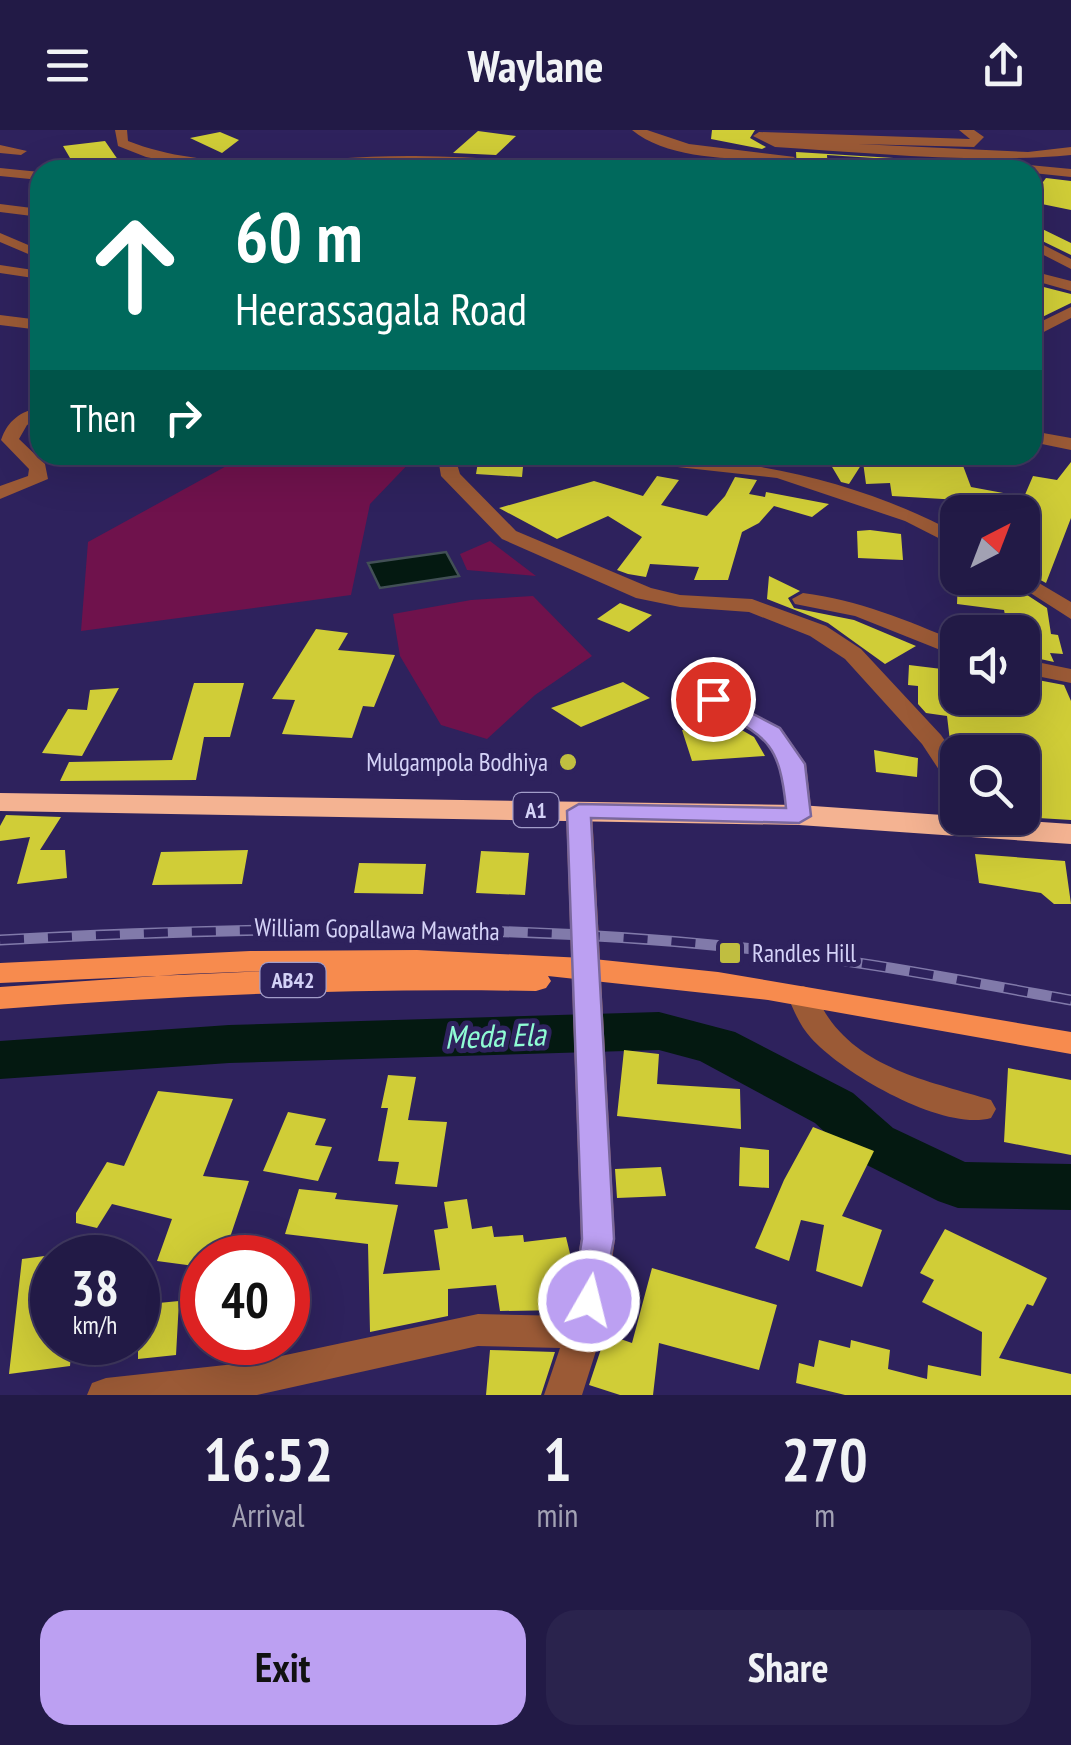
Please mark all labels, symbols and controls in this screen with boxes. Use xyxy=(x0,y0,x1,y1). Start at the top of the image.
text: Waylane xyxy=(468,36,604,94)
icon: menu xyxy=(40,38,95,93)
icon: share xyxy=(976,38,1031,93)
text: 60 m xyxy=(235,191,363,281)
icon: ahead xyxy=(70,200,200,330)
text: Heerassagala Road xyxy=(235,279,527,337)
icon: right xyxy=(156,390,211,445)
text: Then xyxy=(70,393,136,442)
north arrow xyxy=(940,495,1040,595)
map controls xyxy=(940,495,1040,835)
button: sound xyxy=(940,615,1040,715)
pin xyxy=(671,657,756,742)
icon: arrive xyxy=(686,672,741,727)
button: search xyxy=(940,735,1040,835)
place label: Mulgampola Bodhiya xyxy=(366,746,548,778)
marker: Mulgampola Bodhiya xyxy=(557,751,579,773)
road number: A1 xyxy=(514,793,558,827)
street label: William Gopallawa Mawatha xyxy=(254,911,500,947)
place label: Randles Hill xyxy=(752,937,856,969)
marker: Randles Hill xyxy=(717,940,743,966)
road number: AB42 xyxy=(260,963,326,997)
water label: Meda Ela xyxy=(444,1012,548,1058)
speed limit sign: 40 xyxy=(180,1235,310,1365)
position arrow xyxy=(537,1249,641,1353)
text: 38 xyxy=(71,1255,119,1320)
text: km/h xyxy=(73,1309,117,1341)
text: 16:52 xyxy=(203,1420,333,1498)
text: 1 xyxy=(543,1420,572,1498)
text: 270 xyxy=(782,1420,868,1498)
text: Arrival xyxy=(232,1494,304,1536)
text: min xyxy=(536,1494,578,1536)
text: m xyxy=(814,1494,835,1536)
button: Exit xyxy=(40,1610,526,1725)
button: Share xyxy=(546,1610,1031,1725)

